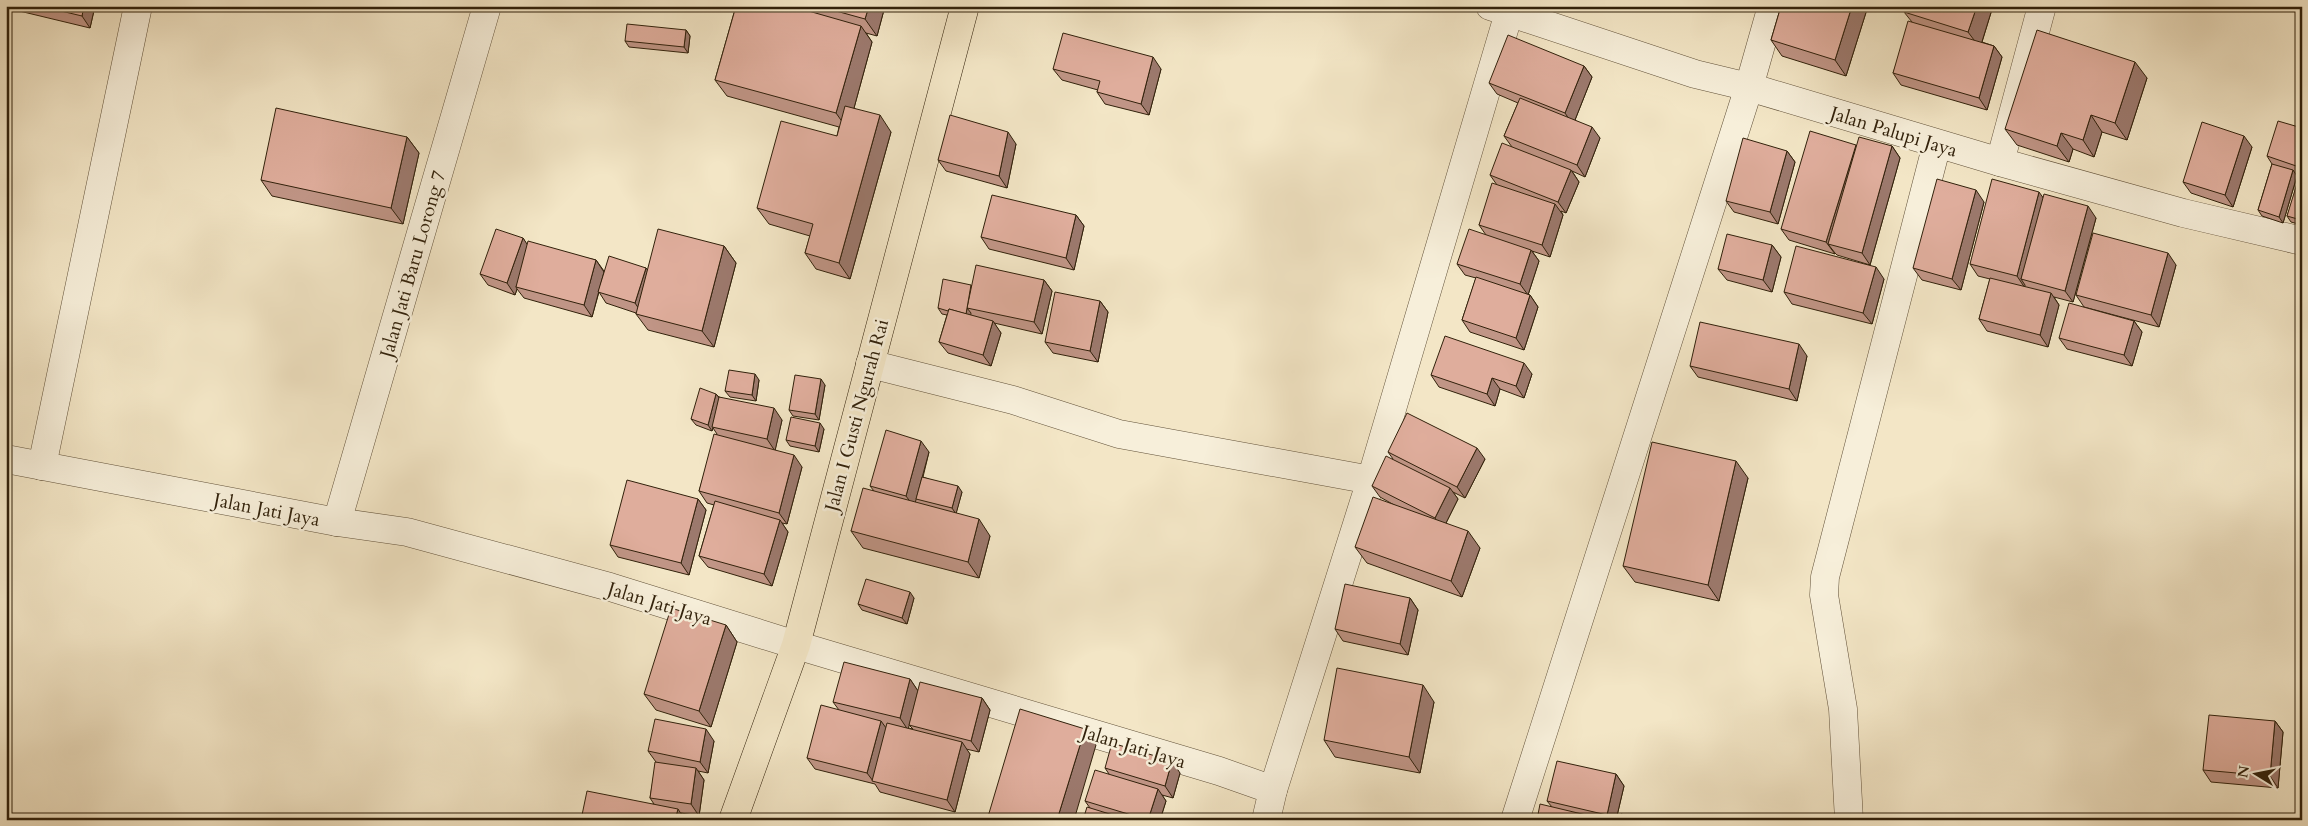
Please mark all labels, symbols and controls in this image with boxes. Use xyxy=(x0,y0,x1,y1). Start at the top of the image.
street label: Jalan Palupi Jaya xyxy=(1824,99,1961,164)
street label: Jalan Jati Baru Lorong 7 xyxy=(373,167,452,364)
street label: Jalan I Gusti Ngurah Rai xyxy=(818,316,895,517)
street label: Jalan Jati Jaya xyxy=(209,486,322,533)
street label: Jalan Jati Jaya xyxy=(602,575,715,632)
street label: Jalan Jati Jaya xyxy=(1076,718,1189,775)
north arrow xyxy=(2230,748,2280,798)
text: N xyxy=(2233,764,2254,779)

